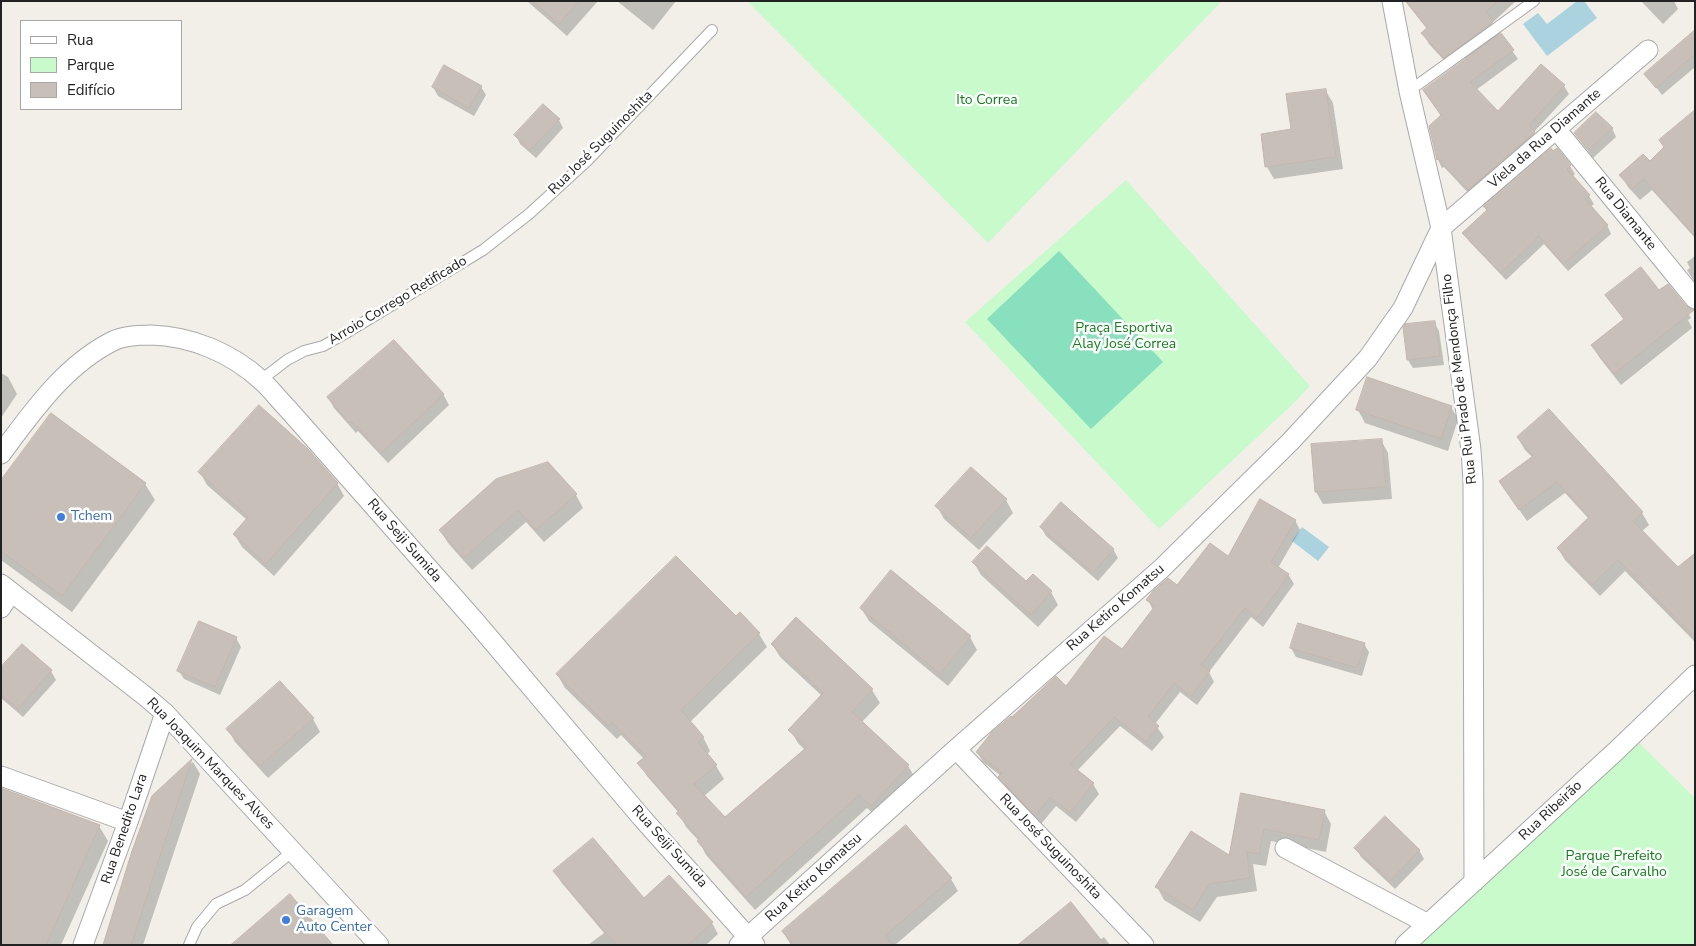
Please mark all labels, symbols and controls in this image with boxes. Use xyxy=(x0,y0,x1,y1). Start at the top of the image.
legend xyxy=(20,20,182,110)
text: Rua xyxy=(67,30,93,50)
text: Parque xyxy=(67,55,115,75)
text: Edifício xyxy=(67,80,115,100)
street label: Viela da Rua Diamante xyxy=(1485,86,1605,192)
street label: Rua José Suguinoshita xyxy=(546,88,656,198)
park label: Ito Correa xyxy=(956,93,1018,109)
street label: Rua Diamante xyxy=(1590,174,1660,254)
street label: Arroio Corrego Retificado xyxy=(326,253,470,349)
street label: Rua Rui Prado de Mendonça Filho xyxy=(1439,273,1481,485)
park label: Praça Esportiva Alay José Correa xyxy=(1072,321,1176,354)
street label: Rua Seiji Sumida xyxy=(363,496,445,586)
place label: Tchem xyxy=(71,509,112,525)
marker: Tchem xyxy=(55,511,67,523)
street label: Rua Ketiro Komatsu xyxy=(1064,561,1168,655)
street label: Rua Joaquim Marques Alves xyxy=(143,695,277,833)
street label: Rua Benedito Lara xyxy=(98,772,152,886)
street label: Rua Ribeirão xyxy=(1516,778,1586,844)
street label: Rua José Suguinoshita xyxy=(995,791,1105,903)
street label: Rua Seiji Sumida xyxy=(628,802,710,892)
street label: Rua Ketiro Komatsu xyxy=(762,830,866,926)
park label: Parque Prefeito José de Carvalho xyxy=(1561,849,1667,882)
place label: Garagem Auto Center xyxy=(296,904,372,936)
marker: Garagem Auto Center xyxy=(280,914,292,926)

